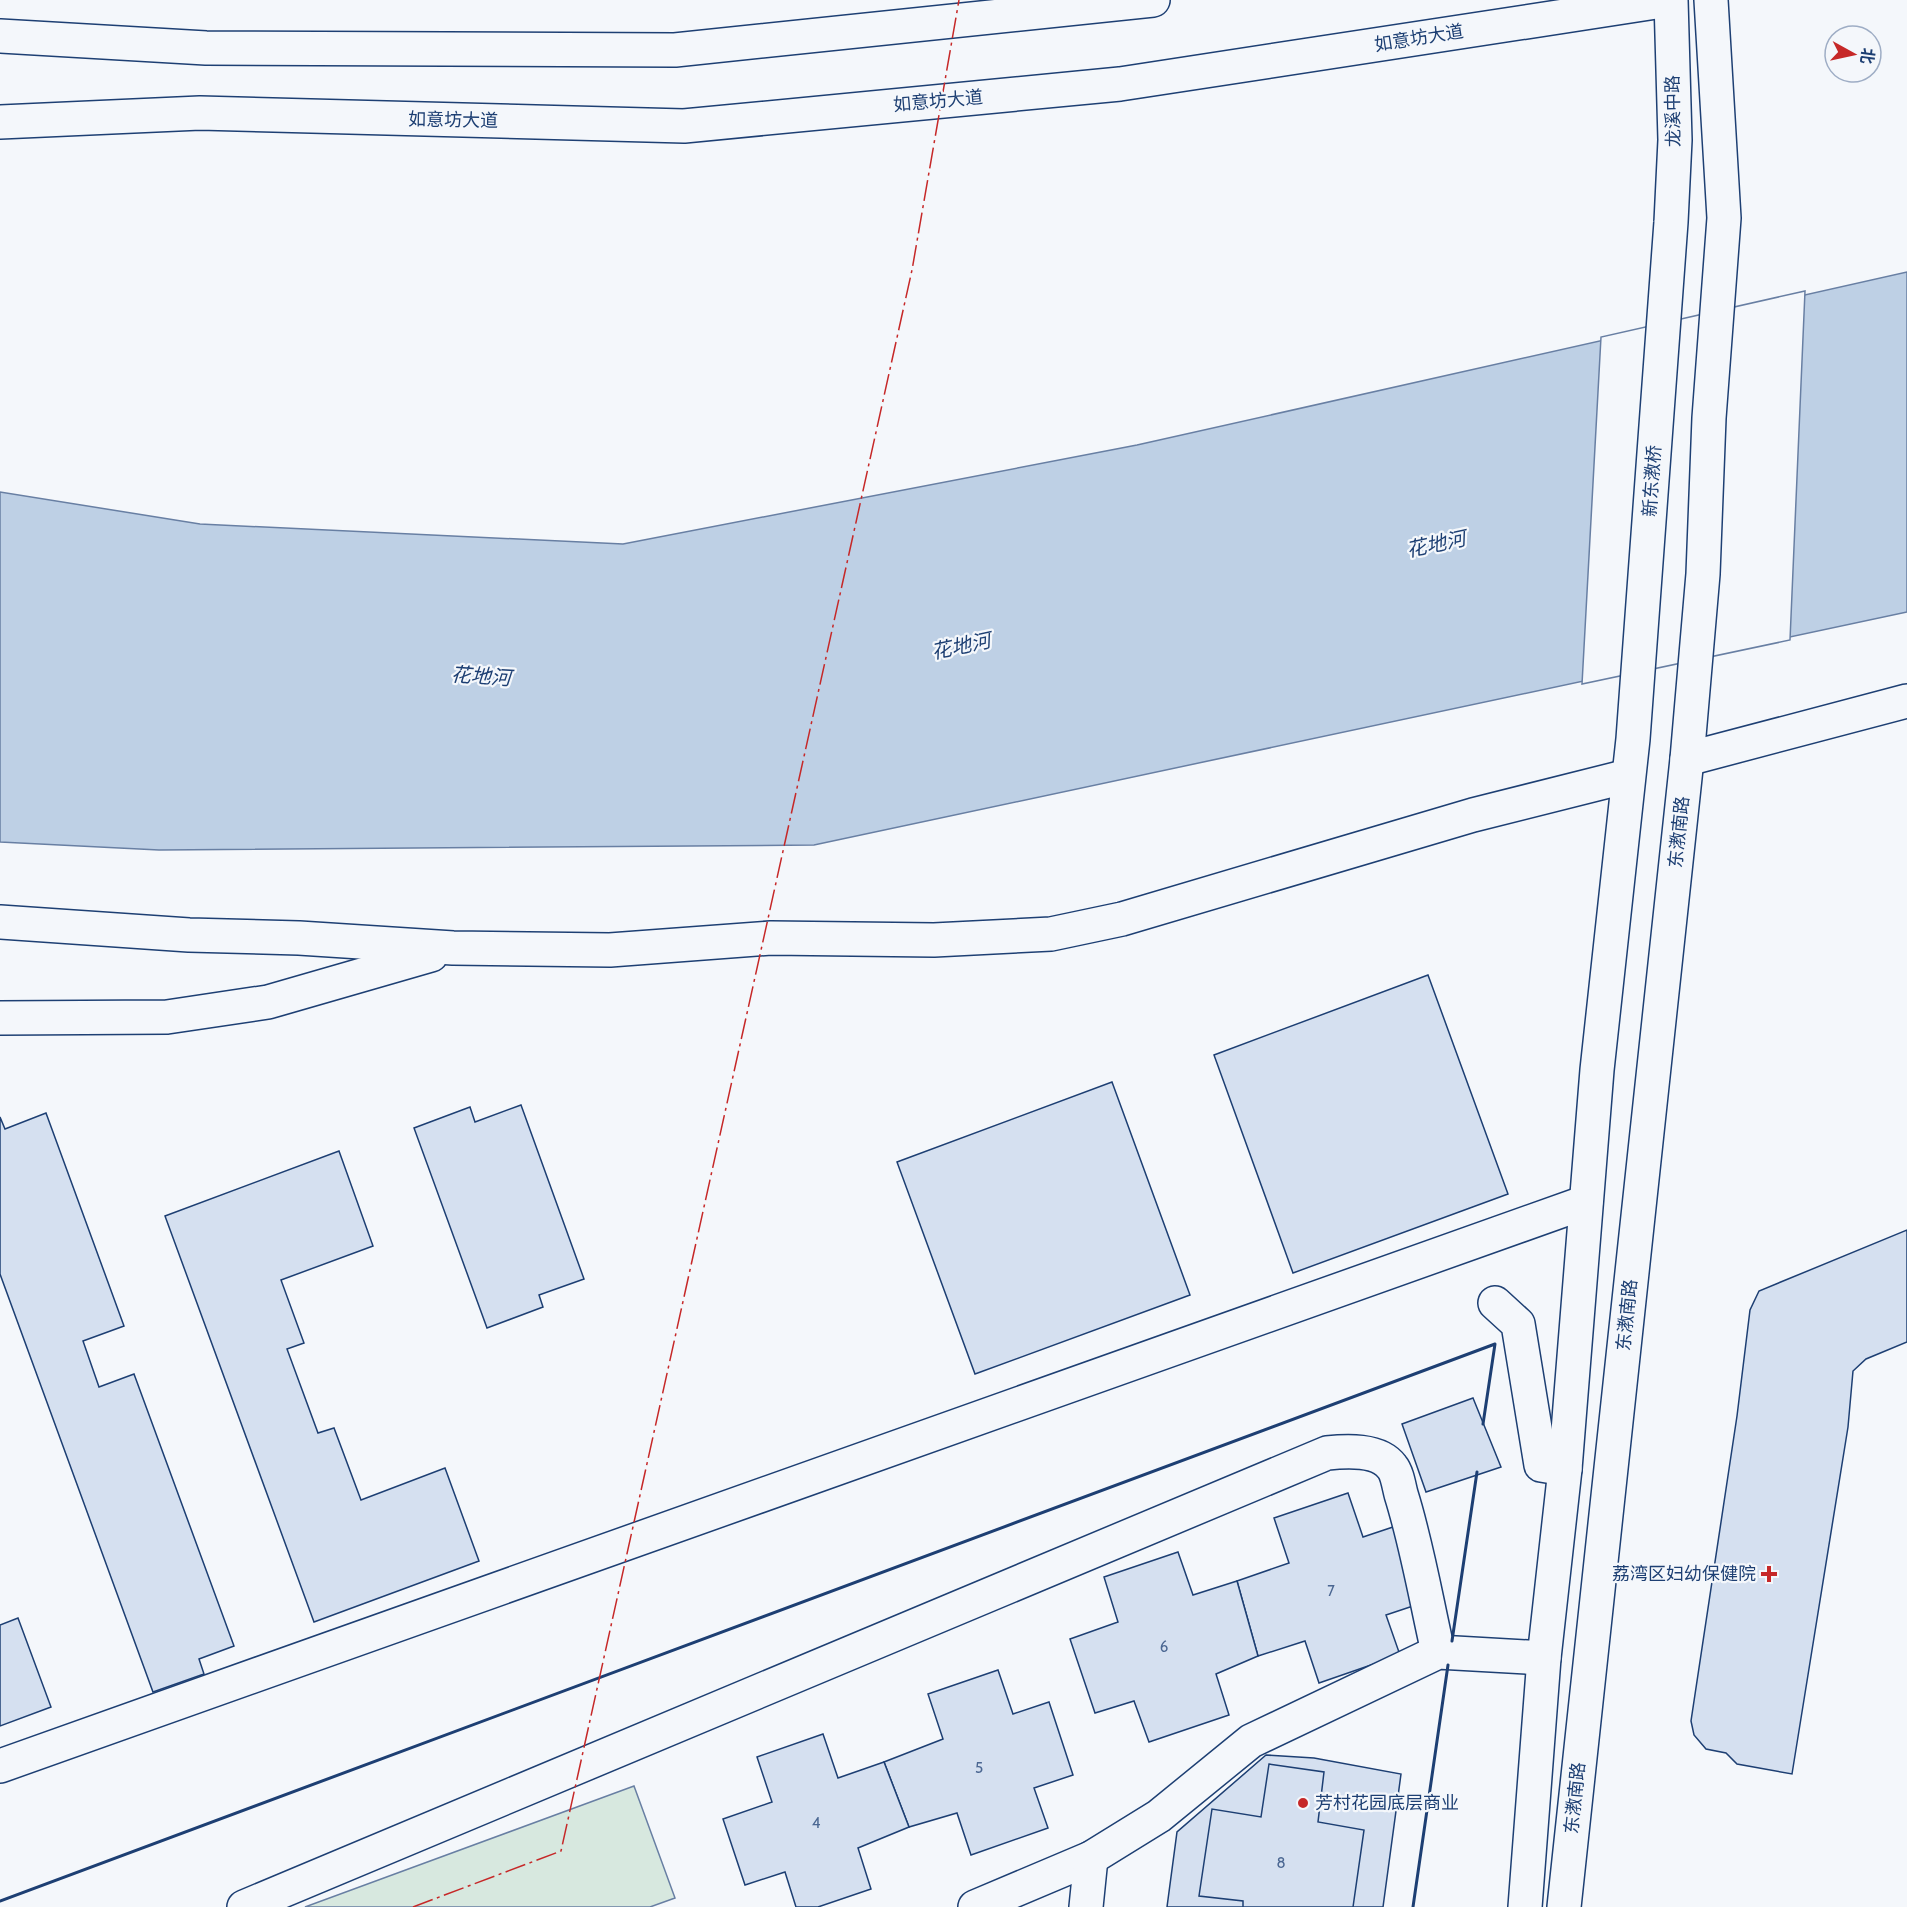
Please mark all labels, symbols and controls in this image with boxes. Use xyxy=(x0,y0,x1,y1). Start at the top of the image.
street label: 如意坊大道 xyxy=(1373,20,1465,56)
north arrow xyxy=(1823,24,1883,84)
text: 北 xyxy=(1857,47,1878,65)
street label: 龙溪中路 xyxy=(1661,75,1685,147)
street label: 如意坊大道 xyxy=(892,86,984,116)
street label: 如意坊大道 xyxy=(408,108,498,132)
street label: 新东漖桥 xyxy=(1639,444,1665,518)
water label: 花地河 xyxy=(1404,525,1472,562)
water label: 花地河 xyxy=(929,627,997,664)
water label: 花地河 xyxy=(450,662,516,690)
street label: 东漖南路 xyxy=(1664,795,1694,869)
street label: 东漖南路 xyxy=(1612,1278,1642,1352)
place label: 荔湾区妇幼保健院 xyxy=(1612,1563,1756,1585)
marker: 荔湾区妇幼保健院 xyxy=(1760,1565,1778,1583)
house number: 7 xyxy=(1327,1582,1335,1600)
house number: 6 xyxy=(1160,1638,1168,1656)
house number: 5 xyxy=(975,1759,983,1777)
street label: 东漖南路 xyxy=(1560,1761,1590,1835)
place label: 芳村花园底层商业 xyxy=(1315,1792,1459,1814)
marker: 芳村花园底层商业 xyxy=(1296,1796,1310,1810)
house number: 4 xyxy=(812,1814,821,1832)
house number: 8 xyxy=(1276,1854,1286,1872)

